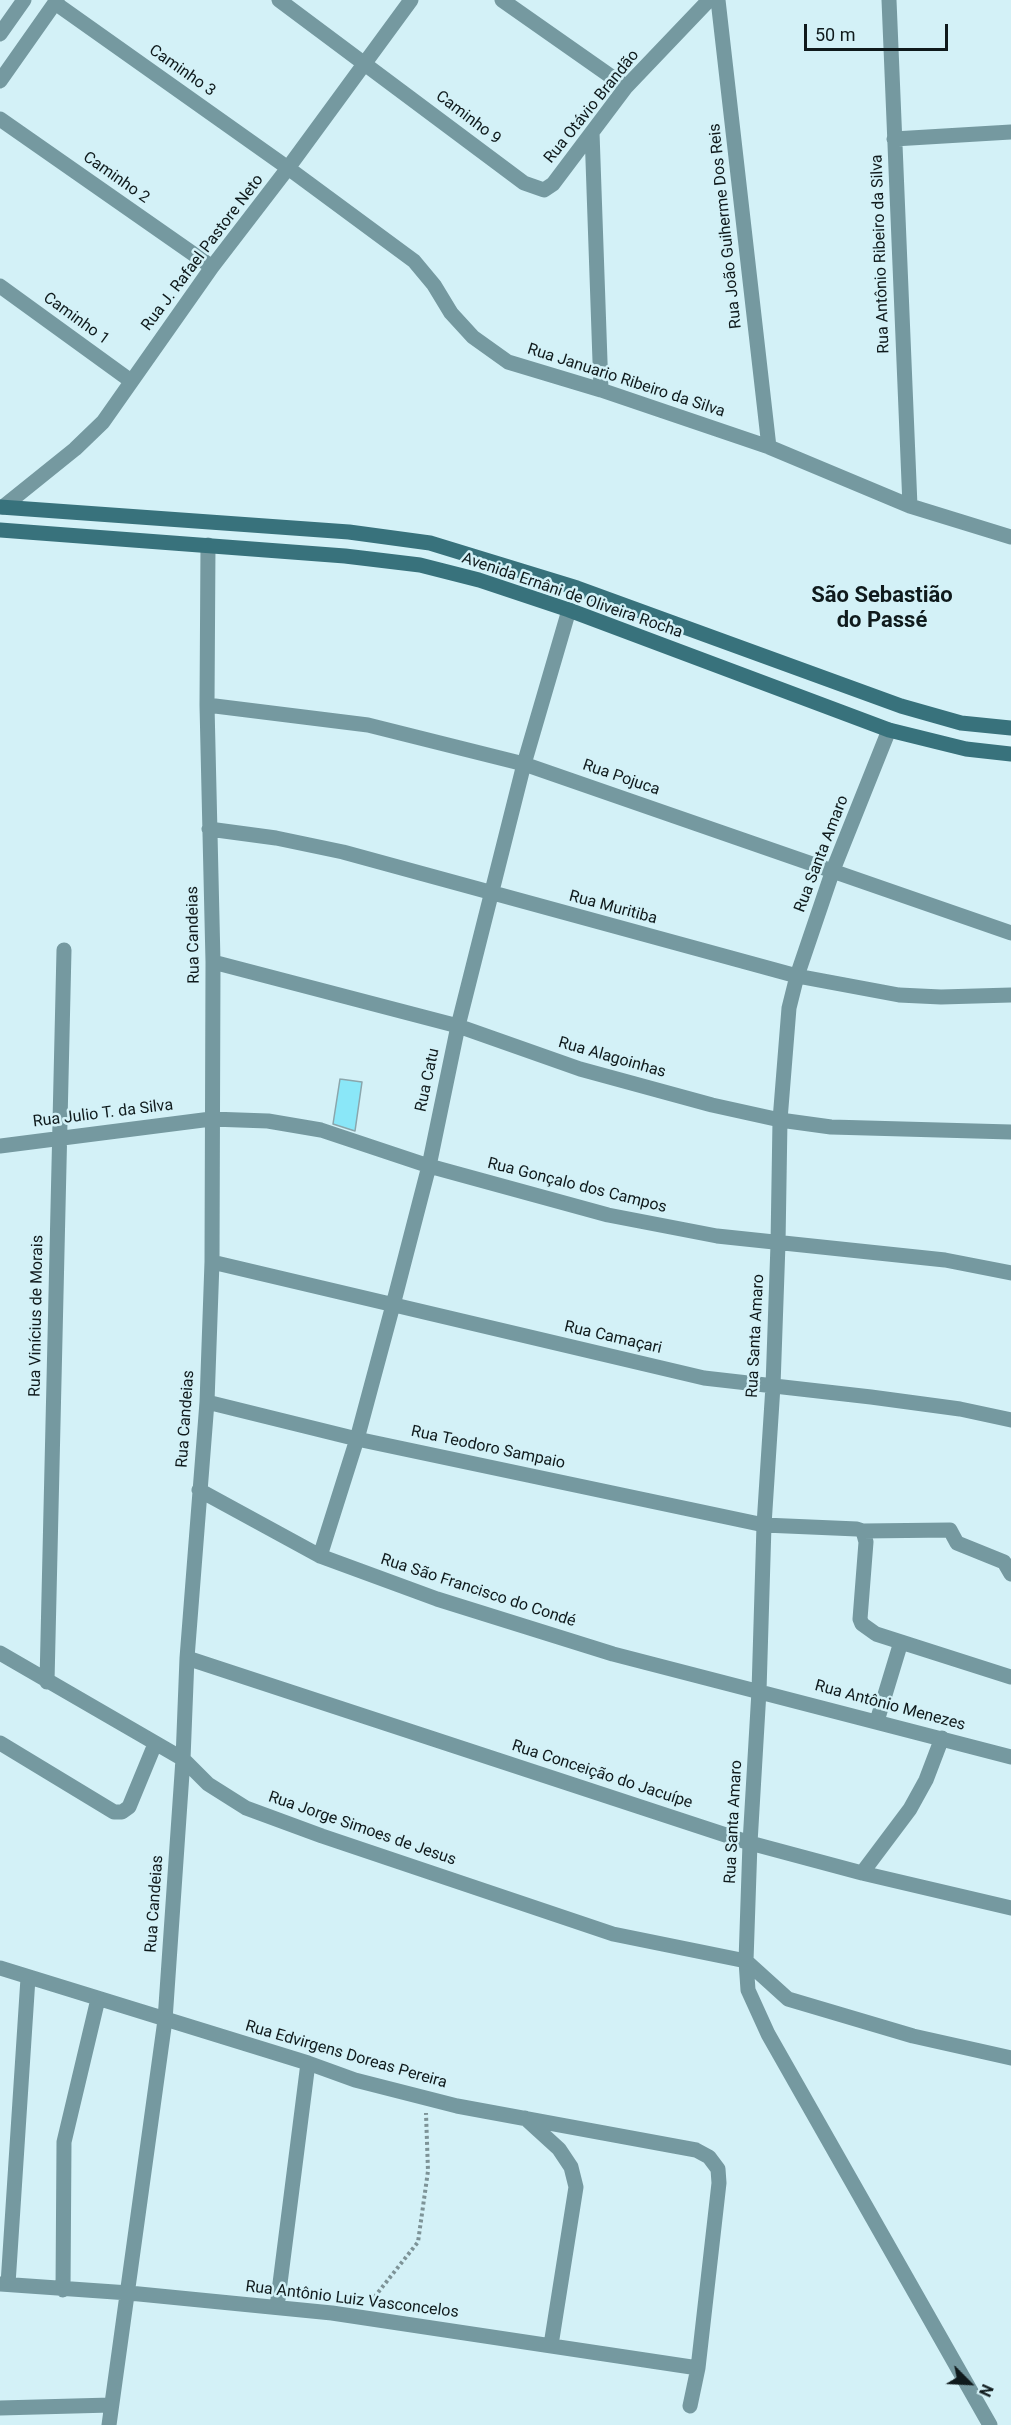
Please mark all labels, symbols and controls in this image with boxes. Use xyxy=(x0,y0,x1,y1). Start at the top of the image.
scale bar xyxy=(807,12,951,50)
text: 50 m xyxy=(815,24,855,45)
street label: Caminho 3 xyxy=(145,41,219,101)
street label: Rua Otávio Brandão xyxy=(540,46,644,168)
street label: Caminho 9 xyxy=(432,87,504,149)
street label: Rua João Guiherme Dos Reis xyxy=(706,122,746,330)
street label: Caminho 2 xyxy=(79,148,153,208)
street label: Rua Antônio Ribeiro da Silva xyxy=(868,154,894,354)
street label: Rua J. Rafael Pastore Neto xyxy=(138,171,268,335)
street label: Caminho 1 xyxy=(39,289,113,349)
street label: Rua Januario Ribeiro da Silva xyxy=(525,340,727,422)
street label: Avenida Ernâni de Oliveira Rocha xyxy=(459,549,685,643)
district label: São Sebastião do Passé xyxy=(811,583,953,634)
street label: Rua Pojuca xyxy=(580,756,662,800)
street label: Rua Santa Amaro xyxy=(791,793,853,915)
street label: Rua Candeias xyxy=(184,886,204,984)
street label: Rua Muritiba xyxy=(567,887,659,929)
street label: Rua Alagoinhas xyxy=(556,1033,668,1083)
street label: Rua Catu xyxy=(412,1046,444,1114)
street label: Rua Julio T. da Silva xyxy=(32,1096,174,1132)
street label: Rua Gonçalo dos Campos xyxy=(485,1154,669,1218)
street label: Rua Vinícius de Morais xyxy=(26,1235,48,1397)
street label: Rua Santa Amaro xyxy=(743,1274,769,1398)
street label: Rua Camaçari xyxy=(562,1317,664,1359)
street label: Rua Candeias xyxy=(173,1370,199,1468)
street label: Rua Teodoro Sampaio xyxy=(409,1422,567,1474)
street label: Rua São Francisco do Condé xyxy=(378,1550,578,1632)
street label: Rua Antônio Menezes xyxy=(813,1677,967,1735)
street label: Rua Conceição do Jacuípe xyxy=(509,1737,695,1813)
street label: Rua Santa Amaro xyxy=(721,1760,747,1884)
street label: Rua Jorge Simoes de Jesus xyxy=(266,1788,458,1870)
street label: Rua Candeias xyxy=(142,1855,168,1953)
street label: Rua Edvirgens Doreas Pereira xyxy=(243,2017,449,2093)
street label: Rua Antônio Luiz Vasconcelos xyxy=(244,2277,460,2323)
north arrow xyxy=(939,2353,999,2413)
text: N xyxy=(975,2381,997,2400)

